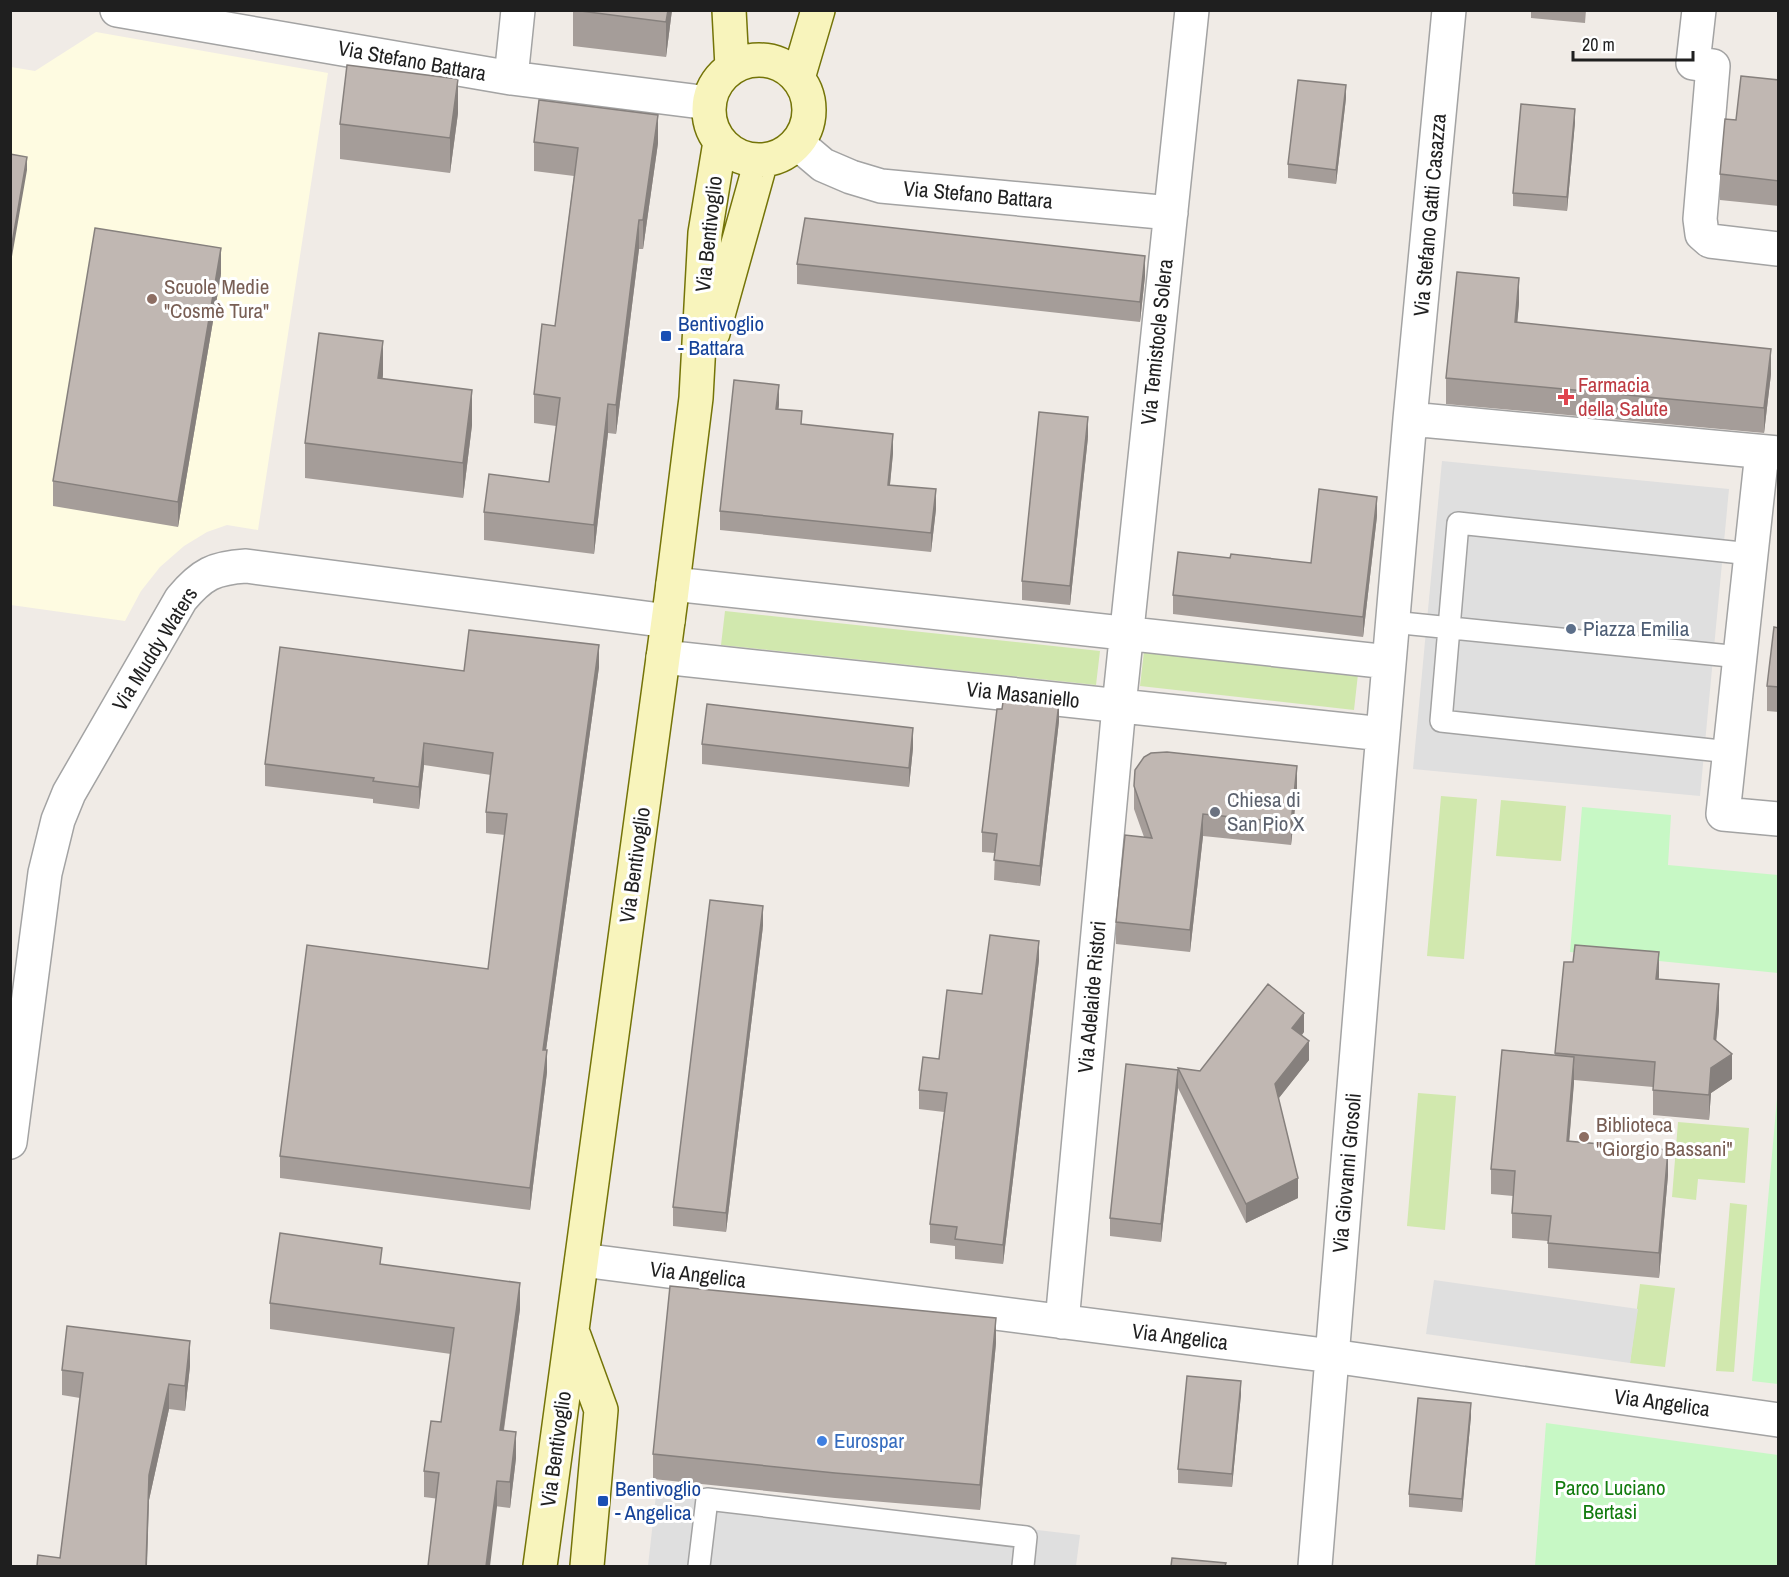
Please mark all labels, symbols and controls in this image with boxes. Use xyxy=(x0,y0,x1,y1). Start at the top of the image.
scale bar xyxy=(1573,24,1693,62)
text: 20 m xyxy=(1582,32,1615,57)
street label: Via Stefano Battara xyxy=(336,33,489,88)
street label: Via Stefano Gatti Casazza xyxy=(1406,112,1453,318)
street label: Via Bentivoglio xyxy=(688,174,729,293)
street label: Via Stefano Battara xyxy=(902,174,1054,216)
street label: Via Temistocle Solera xyxy=(1133,257,1180,426)
place label: Scuole Medie "Cosmè Tura" xyxy=(164,272,269,325)
marker: Scuole Medie "Cosmè Tura" xyxy=(145,292,159,306)
place label: Bentivoglio - Battara xyxy=(678,309,764,362)
marker: Bentivoglio - Battara xyxy=(659,329,673,343)
place label: Farmacia della Salute xyxy=(1578,370,1668,423)
marker: Farmacia della Salute xyxy=(1559,390,1573,404)
street label: Via Muddy Waters xyxy=(105,581,204,716)
place label: Piazza Emilia xyxy=(1583,614,1690,643)
marker: Piazza Emilia xyxy=(1564,622,1578,636)
street label: Via Masaniello xyxy=(965,674,1081,715)
place label: Chiesa di San Pio X xyxy=(1227,785,1305,838)
street label: Via Bentivoglio xyxy=(612,805,657,925)
marker: Chiesa di San Pio X xyxy=(1208,805,1222,819)
street label: Via Adelaide Ristori xyxy=(1070,920,1113,1074)
street label: Via Giovanni Grosoli xyxy=(1325,1092,1368,1254)
place label: Biblioteca "Giorgio Bassani" xyxy=(1596,1110,1733,1163)
marker: Biblioteca "Giorgio Bassani" xyxy=(1577,1130,1591,1144)
street label: Via Angelica xyxy=(648,1254,748,1295)
street label: Via Angelica xyxy=(1130,1316,1230,1357)
street label: Via Angelica xyxy=(1612,1381,1712,1424)
street label: Via Bentivoglio xyxy=(533,1389,578,1509)
place label: Eurospar xyxy=(834,1426,904,1455)
marker: Eurospar xyxy=(815,1434,829,1448)
park label: Parco Luciano Bertasi xyxy=(1554,1473,1666,1526)
place label: Bentivoglio - Angelica xyxy=(615,1474,701,1527)
marker: Bentivoglio - Angelica xyxy=(596,1494,610,1508)

